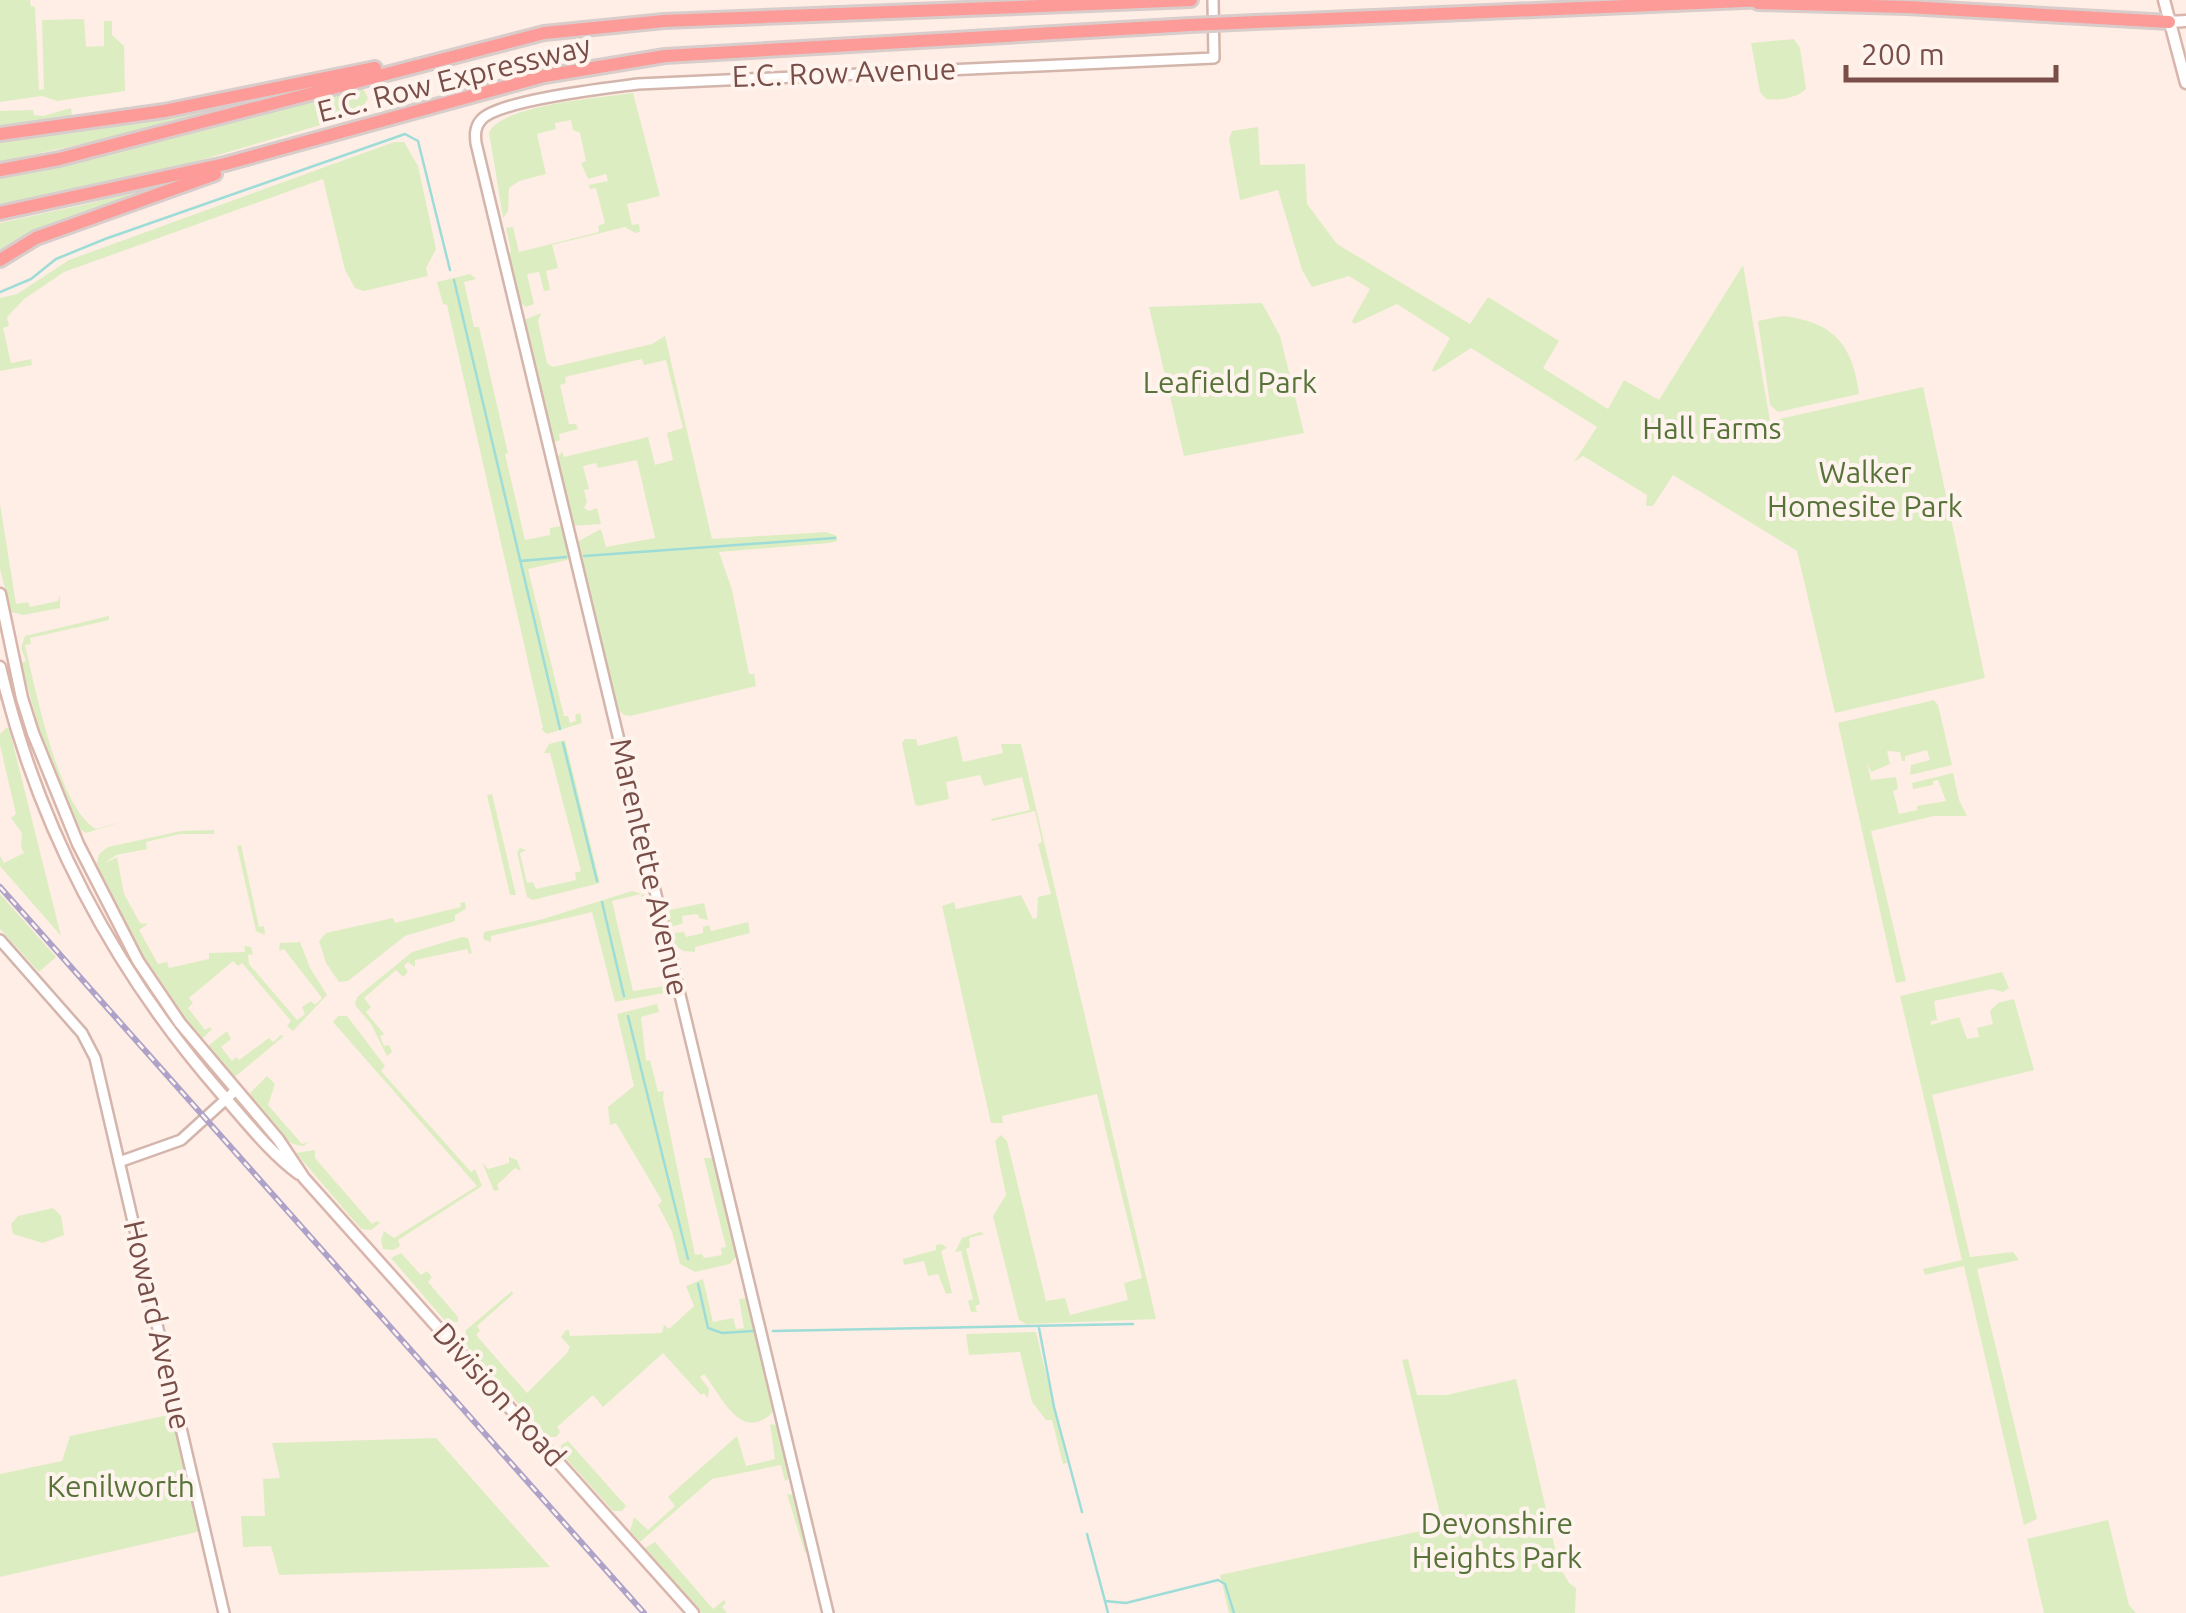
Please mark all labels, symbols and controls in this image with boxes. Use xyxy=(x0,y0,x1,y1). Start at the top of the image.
scale bar xyxy=(1846,20,2056,82)
street label: E.C. Row Expressway xyxy=(314,28,594,128)
text: 200 m xyxy=(1861,37,1945,71)
street label: E.C. Row Avenue xyxy=(731,51,957,93)
park label: Leafield Park xyxy=(1143,365,1317,399)
park label: Hall Farms xyxy=(1642,411,1782,445)
park label: Walker Homesite Park xyxy=(1767,455,1963,523)
street label: Marentette Avenue xyxy=(604,735,696,999)
street label: Howard Avenue xyxy=(117,1217,199,1433)
street label: Division Road xyxy=(426,1316,573,1473)
park label: Kenilworth xyxy=(47,1469,195,1503)
park label: Devonshire Heights Park xyxy=(1412,1506,1582,1574)

